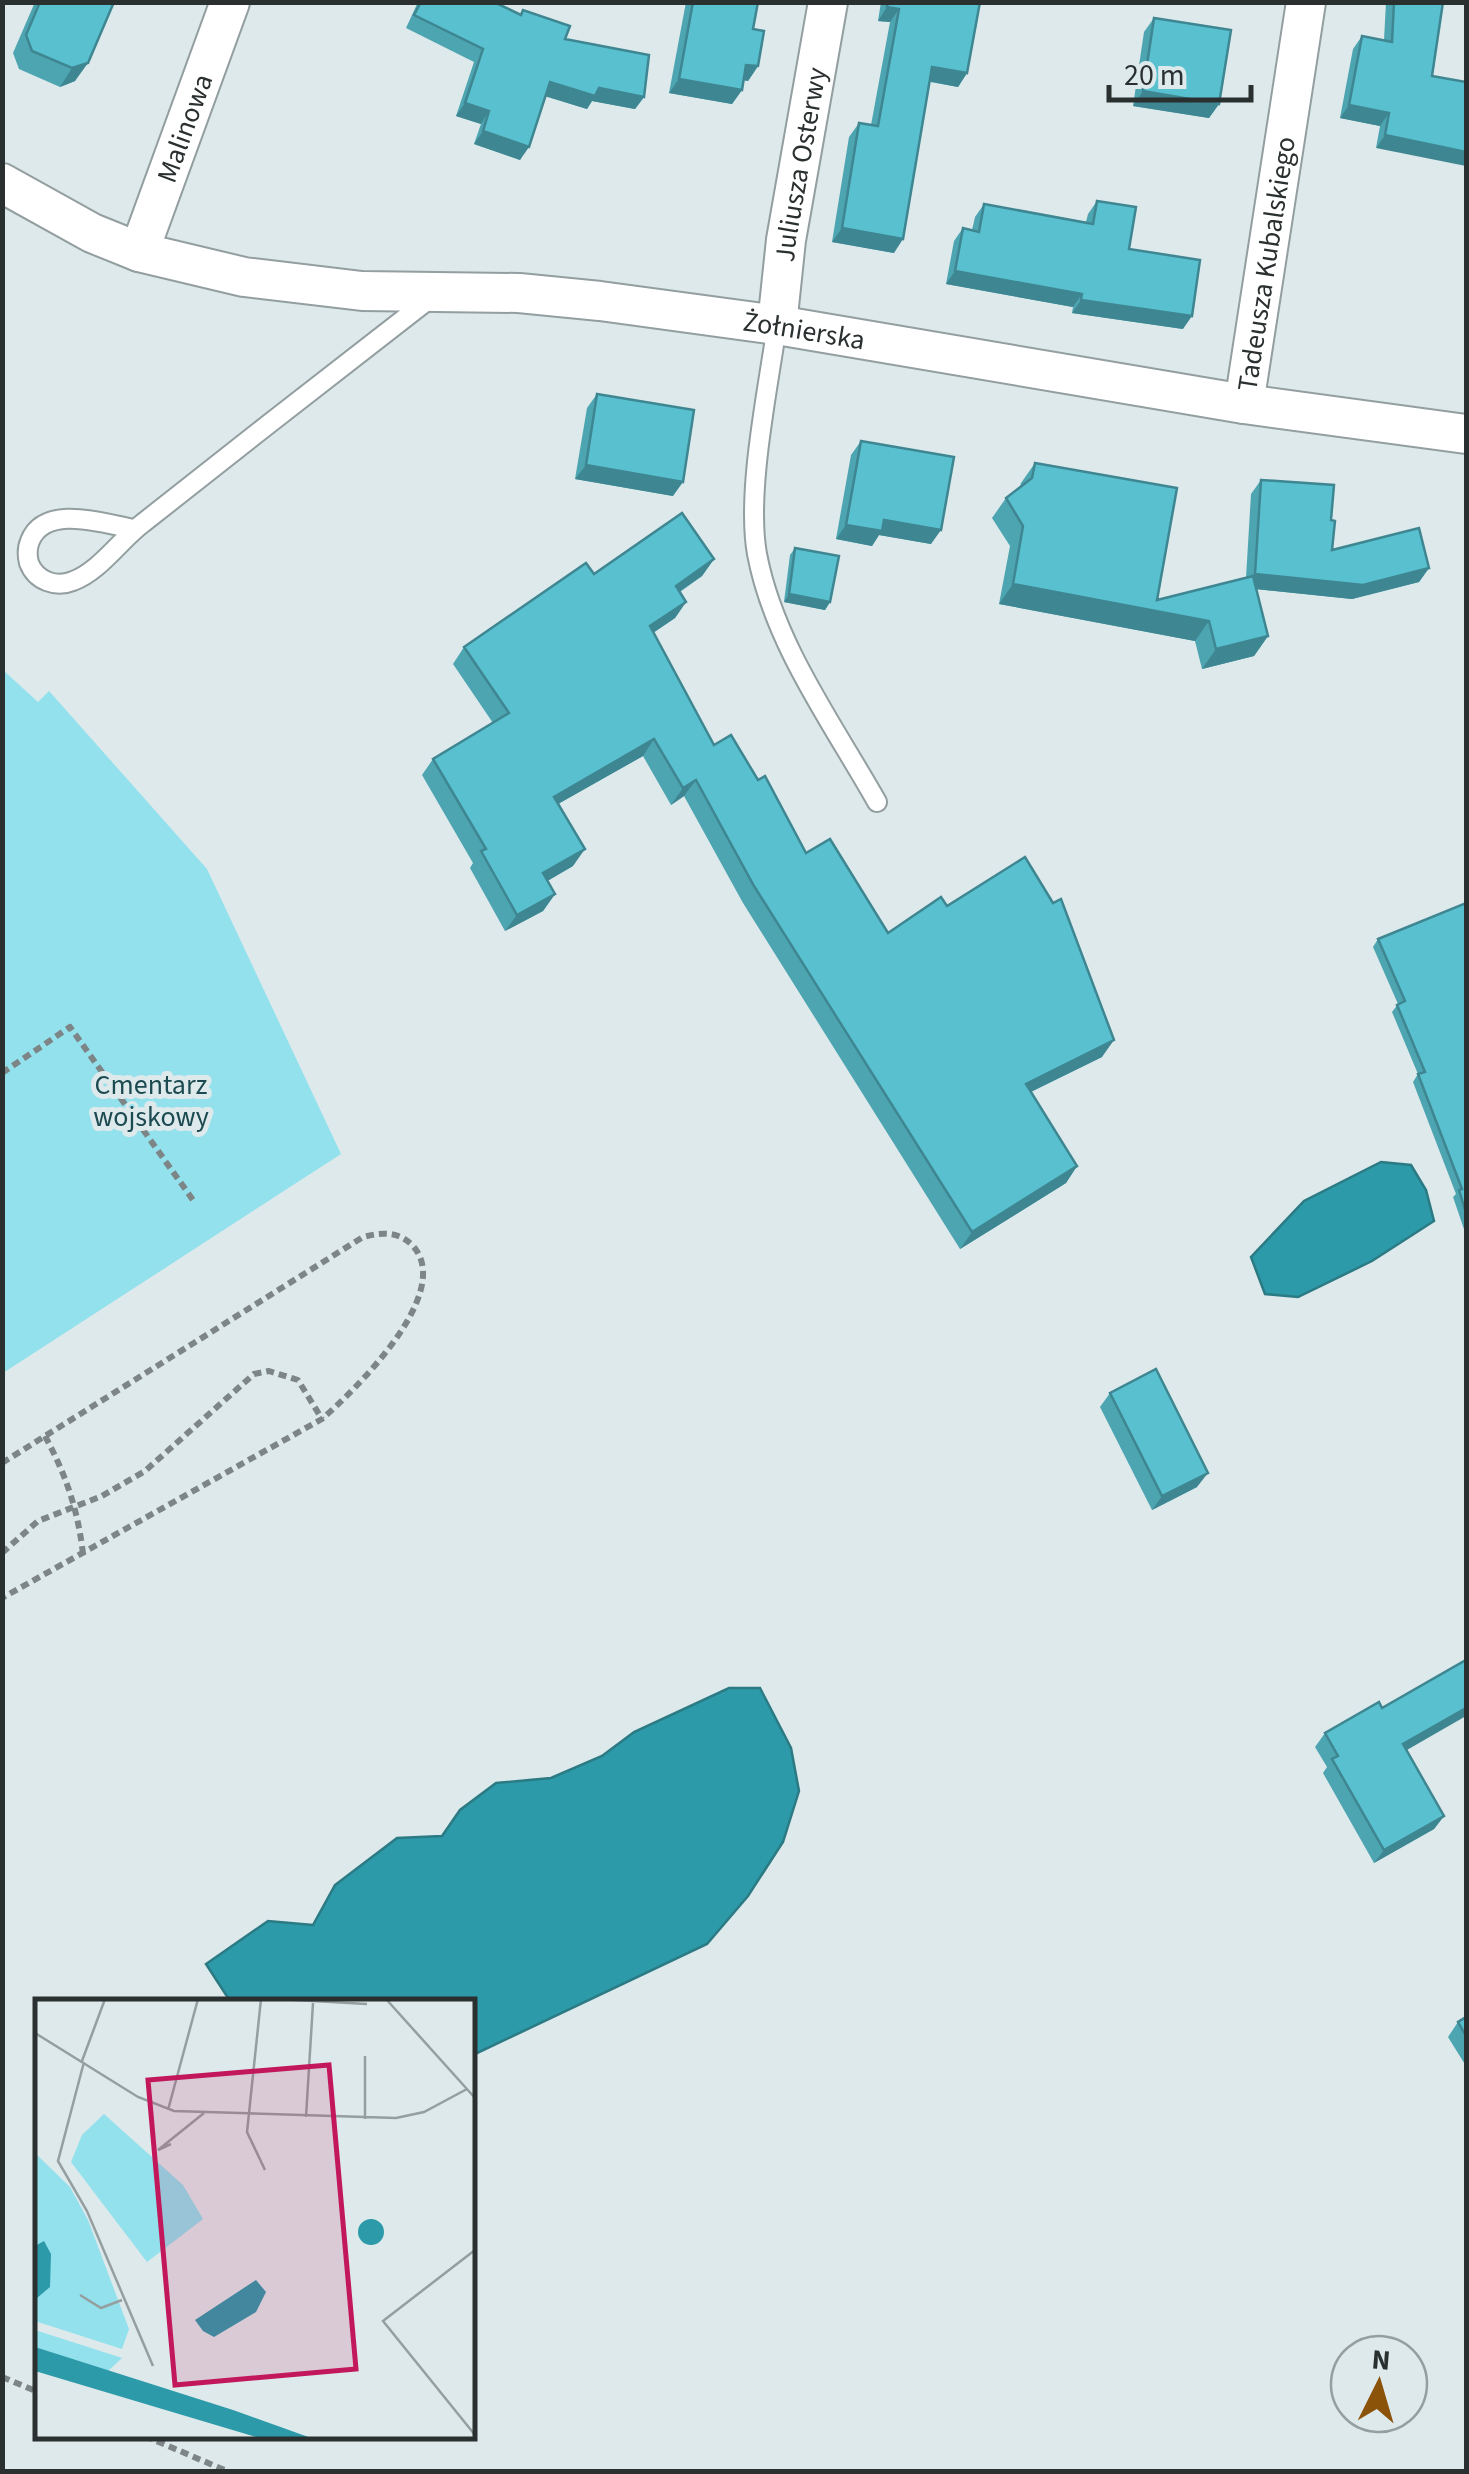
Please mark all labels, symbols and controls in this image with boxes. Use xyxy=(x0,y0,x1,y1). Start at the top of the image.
scale bar xyxy=(1109,40,1252,102)
text: 20 m xyxy=(1124,54,1185,97)
street label: Juliusza Osterwy xyxy=(765,64,837,264)
street label: Malinowa xyxy=(147,68,223,188)
street label: Tadeusza Kubalskiego xyxy=(1227,134,1306,394)
street label: Żołnierska xyxy=(740,302,868,361)
park label: Cmentarz wojskowy xyxy=(93,1065,209,1137)
inset map xyxy=(35,1999,475,2439)
north arrow xyxy=(1329,2334,1429,2434)
text: N xyxy=(1370,2339,1392,2381)

